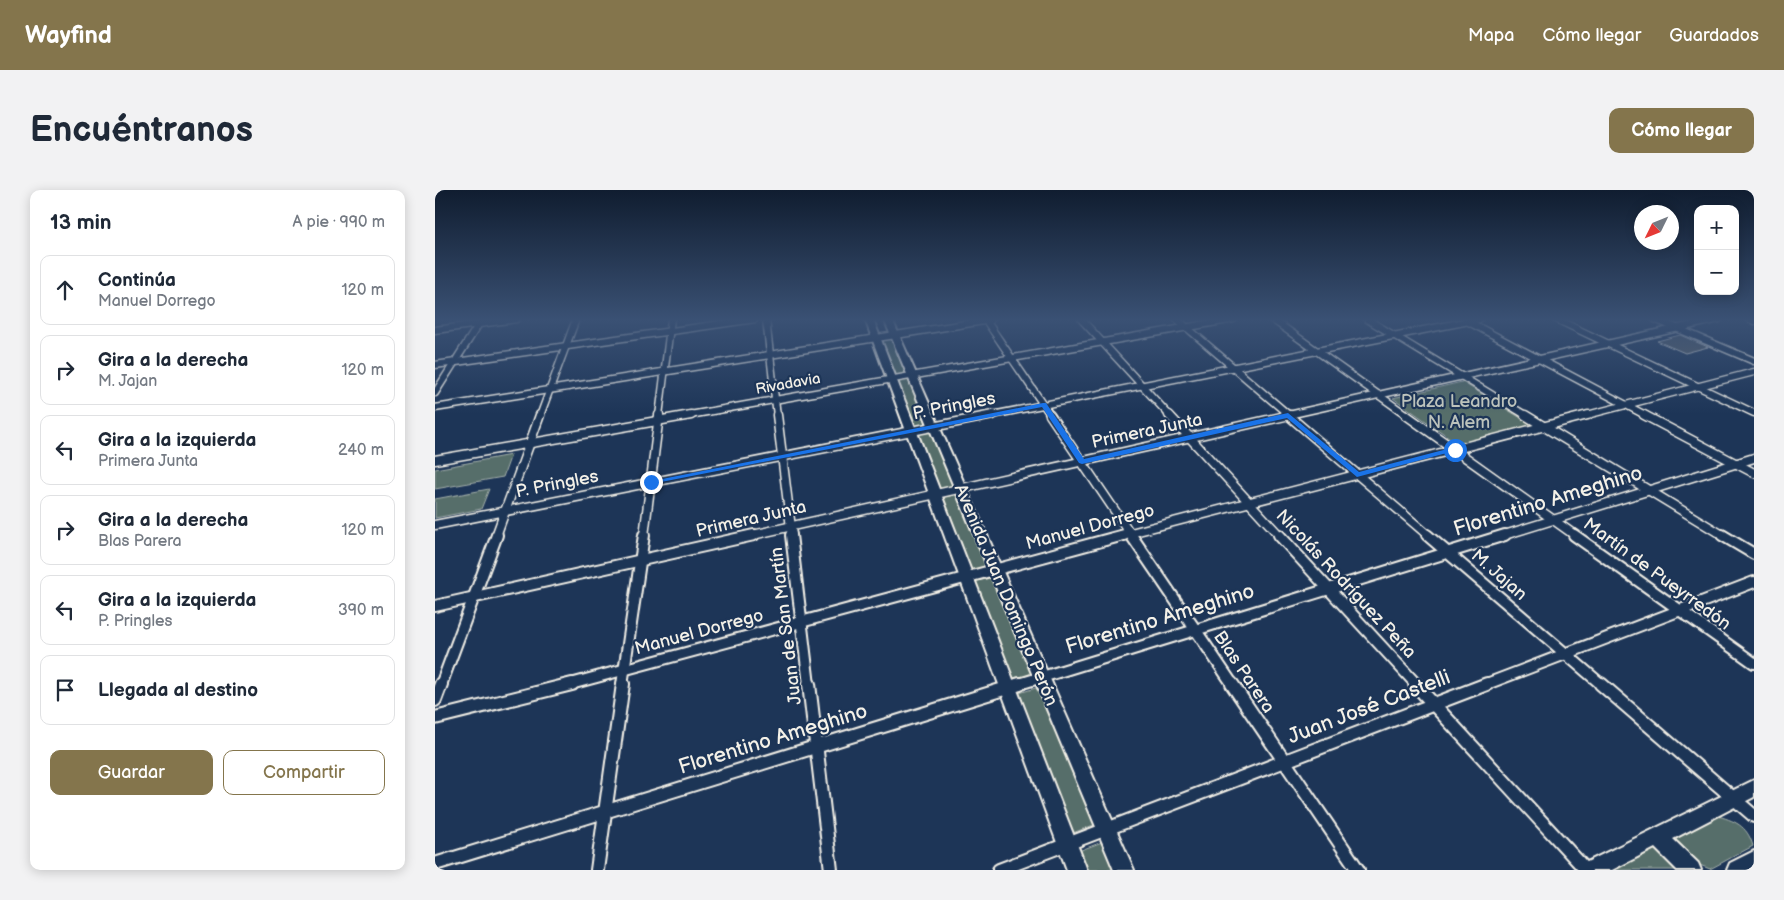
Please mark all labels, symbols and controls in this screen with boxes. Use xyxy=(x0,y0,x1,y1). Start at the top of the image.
text: Wayfind xyxy=(25,21,112,50)
text: Mapa xyxy=(1468,25,1514,46)
text: Cómo llegar xyxy=(1542,25,1641,46)
text: Guardados xyxy=(1669,25,1759,46)
button: Cómo llegar xyxy=(1609,108,1754,153)
text: Encuéntranos xyxy=(30,109,253,152)
north arrow xyxy=(1634,205,1679,250)
map controls xyxy=(1694,205,1739,295)
button: + xyxy=(1694,205,1739,250)
text: 13 min xyxy=(50,210,112,235)
text: A pie · 990 m xyxy=(293,213,385,232)
button: − xyxy=(1694,250,1739,295)
text: Continúa xyxy=(98,269,176,292)
icon: ahead xyxy=(51,276,79,304)
text: 120 m xyxy=(341,281,384,300)
text: Manuel Dorrego xyxy=(98,292,216,311)
text: Gira a la derecha xyxy=(98,349,248,372)
icon: right xyxy=(51,356,79,384)
text: 120 m xyxy=(341,361,384,380)
street label: Rivadavia xyxy=(754,369,822,399)
text: M. Jajan xyxy=(98,372,157,391)
street label: P. Pringles xyxy=(911,388,997,424)
park label: Plaza Leandro N. Alem xyxy=(1401,391,1517,433)
street label: Primera Junta xyxy=(1090,409,1204,453)
text: Gira a la izquierda xyxy=(98,429,256,452)
icon: left xyxy=(51,436,79,464)
route start xyxy=(1444,439,1467,462)
text: 240 m xyxy=(338,441,384,460)
text: Primera Junta xyxy=(98,452,198,471)
street label: Florentino Ameghino xyxy=(1450,460,1646,542)
street label: P. Pringles xyxy=(514,466,600,502)
route end xyxy=(640,471,663,494)
street label: Avenida Juan Domingo Perón xyxy=(950,481,1062,709)
street label: Primera Junta xyxy=(694,496,808,542)
street label: Manuel Dorrego xyxy=(1023,500,1157,554)
street label: Nicolás Rodríguez Peña xyxy=(1272,505,1420,663)
text: Gira a la derecha xyxy=(98,509,248,532)
street label: Martín de Pueyrredón xyxy=(1579,513,1735,635)
icon: right xyxy=(51,516,79,544)
text: 120 m xyxy=(341,521,384,540)
text: Blas Parera xyxy=(98,532,182,551)
street label: M. Jajan xyxy=(1467,545,1531,605)
street label: Juan de San Martín xyxy=(766,546,806,706)
street label: Florentino Ameghino xyxy=(1062,578,1258,660)
text: Gira a la izquierda xyxy=(98,589,256,612)
icon: left xyxy=(51,596,79,624)
text: 390 m xyxy=(338,601,384,620)
street label: Manuel Dorrego xyxy=(632,605,766,659)
text: P. Pringles xyxy=(98,612,172,631)
street label: Blas Parera xyxy=(1209,627,1279,717)
street label: Juan José Castelli xyxy=(1284,665,1454,749)
icon: arrive xyxy=(51,676,79,704)
text: Llegada al destino xyxy=(98,679,258,702)
street label: Florentino Ameghino xyxy=(675,698,871,780)
button: Guardar xyxy=(50,750,213,795)
button: Compartir xyxy=(223,750,385,795)

